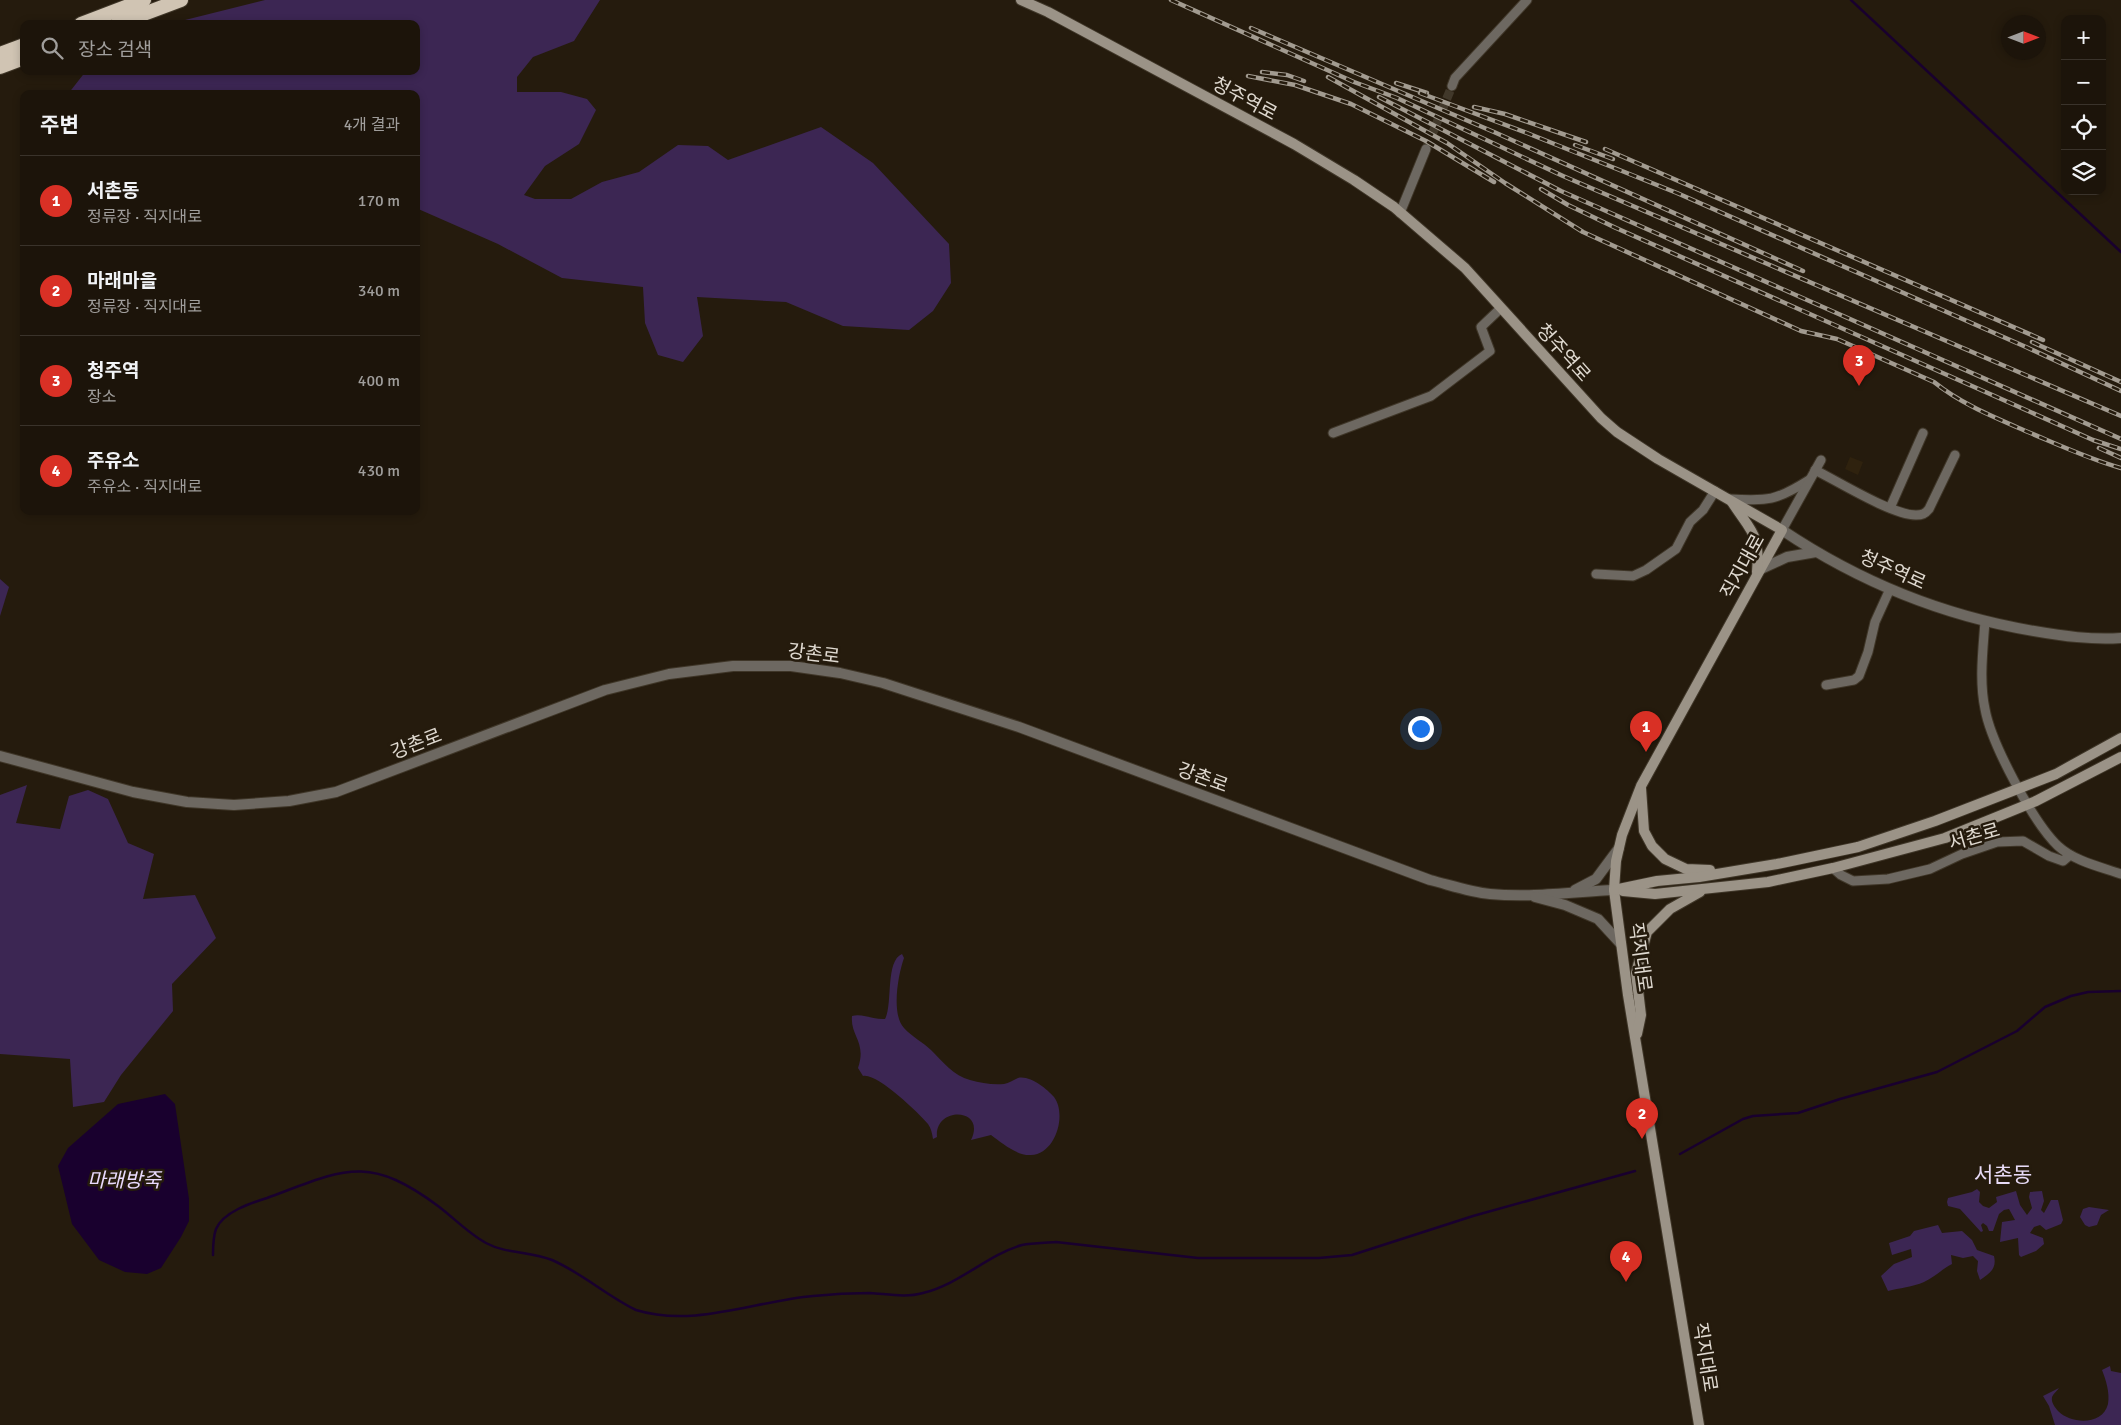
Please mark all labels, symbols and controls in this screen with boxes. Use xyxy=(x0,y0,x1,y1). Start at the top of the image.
north arrow xyxy=(2001,15,2046,60)
map controls xyxy=(2061,15,2106,195)
button: + xyxy=(2061,15,2106,60)
search box xyxy=(20,20,420,75)
icon: search xyxy=(38,34,66,62)
text: 장소 검색 xyxy=(78,38,152,62)
button: − xyxy=(2061,60,2106,105)
street label: 청주역로 xyxy=(1208,72,1281,126)
button: locate xyxy=(2061,105,2106,150)
text: 주변 xyxy=(40,112,79,138)
text: 4개 결과 xyxy=(344,115,400,135)
button: layers xyxy=(2061,150,2106,195)
text: 서촌동 xyxy=(87,179,139,203)
text: 1 xyxy=(52,191,60,211)
text: 170 m xyxy=(358,191,400,211)
text: 정류장 · 직지대로 xyxy=(87,207,202,227)
text: 마래마을 xyxy=(87,269,157,293)
text: 2 xyxy=(52,281,60,301)
text: 340 m xyxy=(358,281,400,301)
text: 정류장 · 직지대로 xyxy=(87,297,202,317)
street label: 청주역로 xyxy=(1531,319,1596,387)
pin: 3 xyxy=(1843,345,1875,386)
text: 청주역 xyxy=(87,359,139,383)
text: 3 xyxy=(52,371,60,391)
text: 400 m xyxy=(358,371,400,391)
text: 장소 xyxy=(87,387,116,407)
text: 주유소 xyxy=(87,449,139,473)
text: 4 xyxy=(52,461,60,481)
text: 430 m xyxy=(358,461,400,481)
text: 주유소 · 직지대로 xyxy=(87,477,202,497)
street label: 직지대로 xyxy=(1715,530,1770,603)
street label: 청주역로 xyxy=(1856,545,1929,595)
street label: 강촌로 xyxy=(786,639,841,669)
pin: 1 xyxy=(1630,711,1662,752)
your location xyxy=(1408,716,1434,742)
street label: 강촌로 xyxy=(388,723,445,765)
street label: 강촌로 xyxy=(1174,758,1231,798)
street label: 서촌로 xyxy=(1946,818,2003,856)
street label: 직지대로 xyxy=(1623,921,1657,993)
pin: 2 xyxy=(1626,1098,1658,1139)
district label: 서촌동 xyxy=(1974,1162,2032,1188)
water label: 마래방죽 xyxy=(87,1168,162,1193)
pin: 4 xyxy=(1610,1241,1642,1282)
street label: 직지대로 xyxy=(1688,1321,1722,1394)

